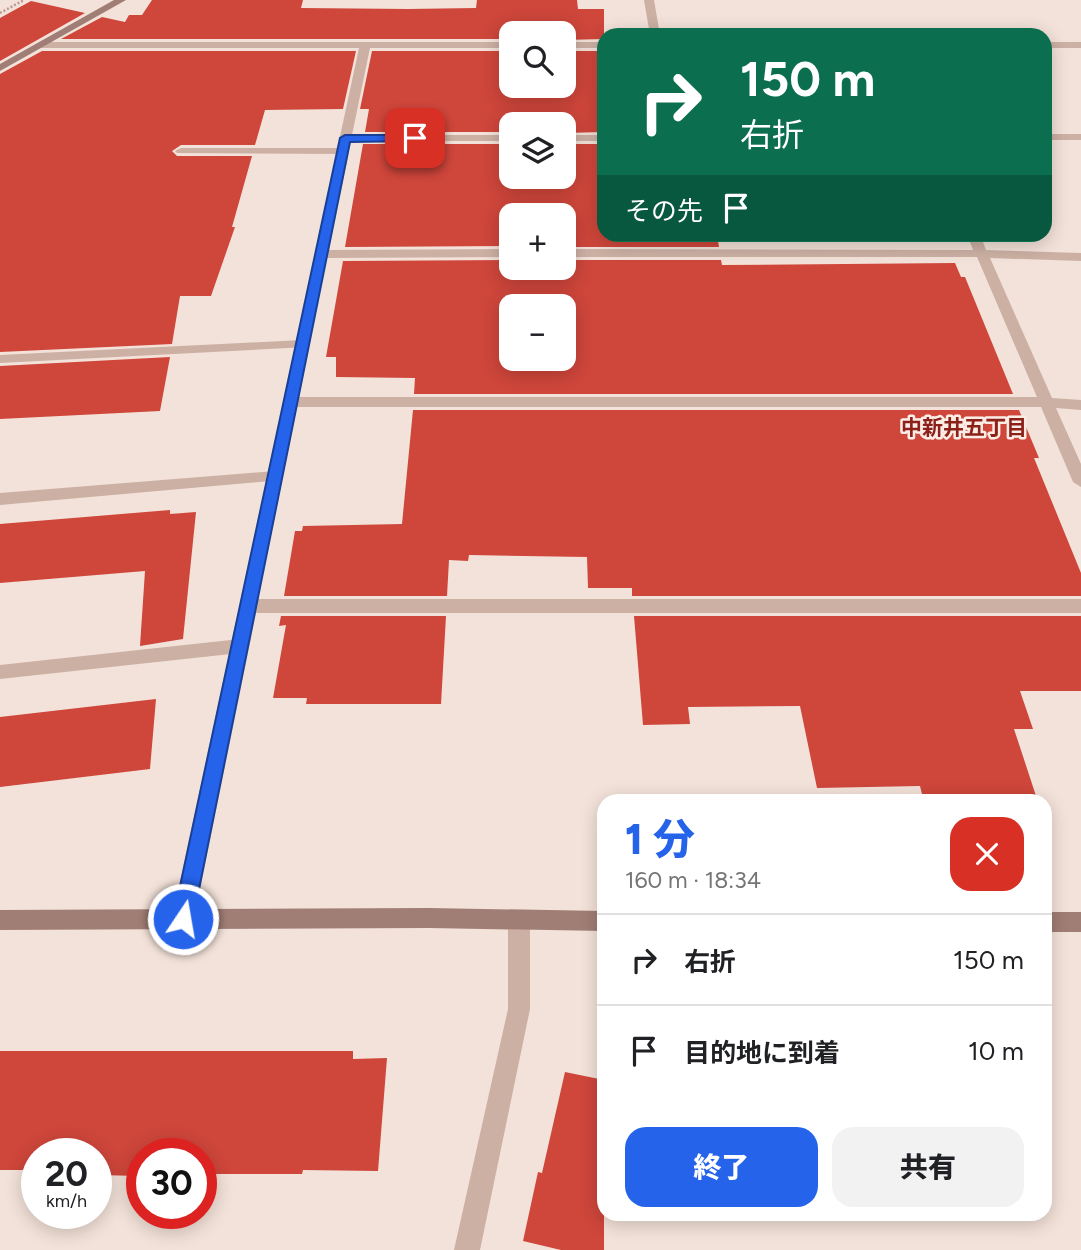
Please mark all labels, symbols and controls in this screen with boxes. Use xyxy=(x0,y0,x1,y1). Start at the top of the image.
map controls xyxy=(499,21,576,371)
button: search xyxy=(499,21,576,98)
text: 150 m xyxy=(740,49,875,108)
icon: right xyxy=(625,56,716,147)
pin xyxy=(385,108,445,168)
button: layers xyxy=(499,112,576,189)
text: 右折 xyxy=(740,116,804,154)
icon: arrive xyxy=(396,119,434,157)
icon: arrive xyxy=(717,189,755,227)
text: その先 xyxy=(625,195,703,227)
button: + xyxy=(499,203,576,280)
button: − xyxy=(499,294,576,371)
district label: 中新井五丁目 xyxy=(901,415,1027,440)
text: 1 分 xyxy=(625,814,695,865)
button: close xyxy=(950,817,1024,891)
text: 160 m · 18:34 xyxy=(625,866,761,894)
position arrow xyxy=(146,882,220,956)
icon: right xyxy=(625,941,663,979)
text: 150 m xyxy=(953,944,1024,976)
text: 右折 xyxy=(684,946,736,978)
icon: arrive xyxy=(625,1032,663,1070)
text: 10 m xyxy=(968,1035,1024,1067)
text: 目的地に到着 xyxy=(684,1037,840,1069)
button: 終了 xyxy=(625,1127,818,1207)
button: 共有 xyxy=(832,1127,1024,1207)
speed limit sign: 30 xyxy=(126,1138,217,1229)
text: 20 xyxy=(45,1153,88,1195)
text: km/h xyxy=(46,1190,87,1212)

